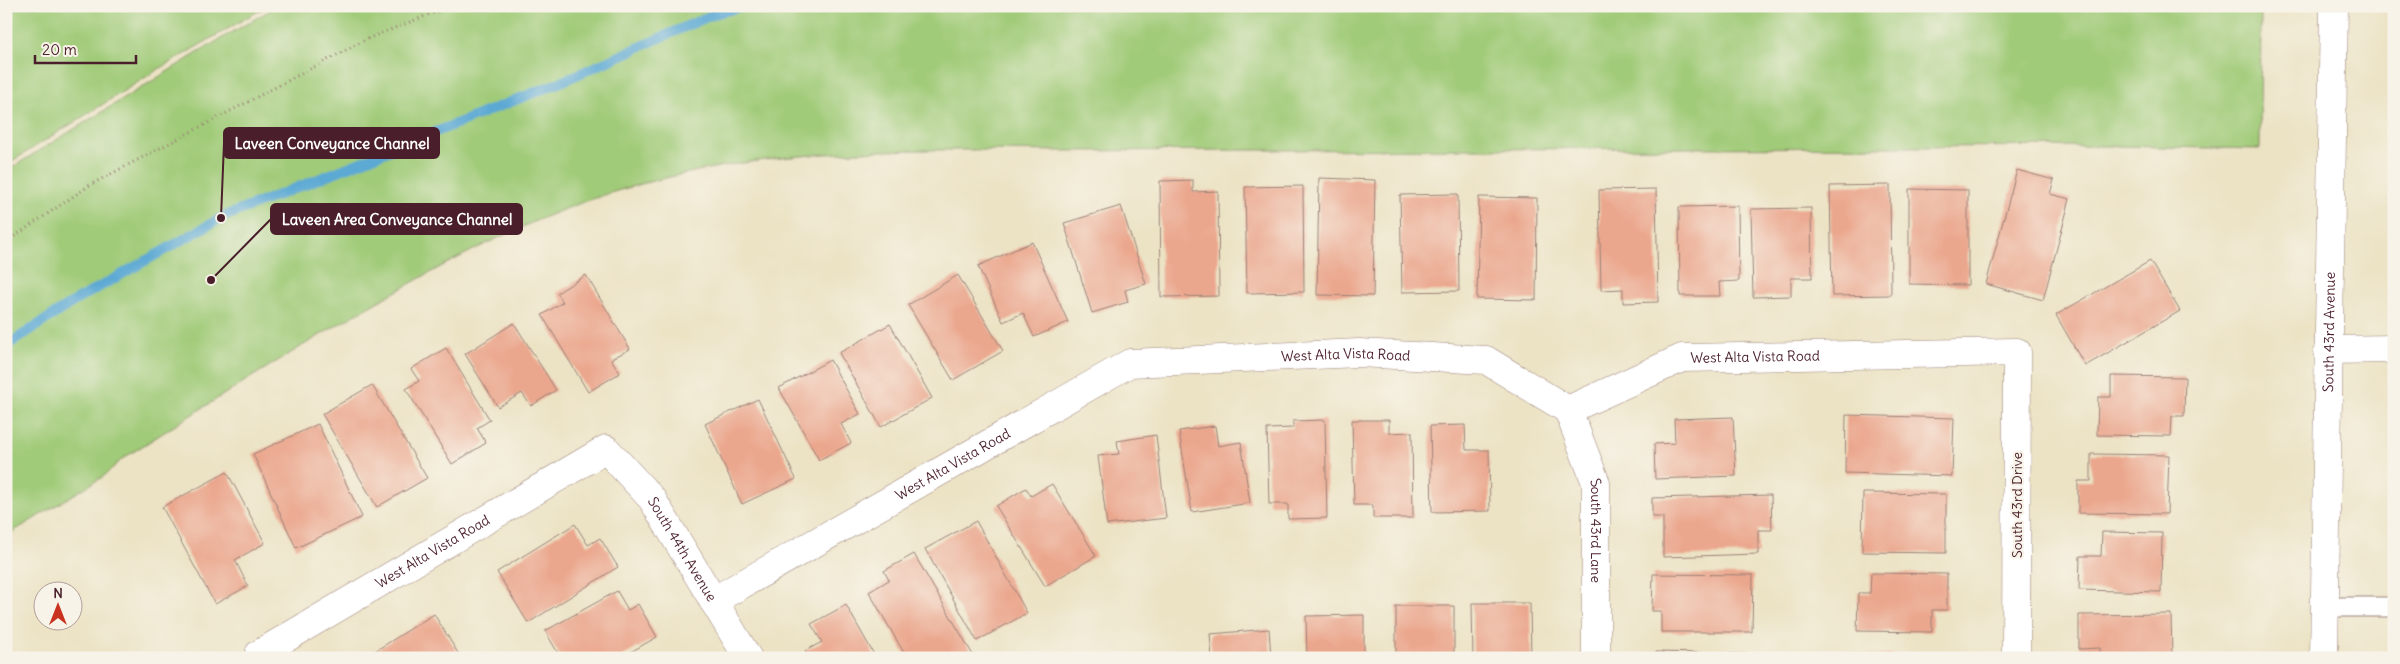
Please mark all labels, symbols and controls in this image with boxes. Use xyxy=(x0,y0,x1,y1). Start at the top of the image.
scale bar xyxy=(35,32,136,64)
text: 20 m xyxy=(42,40,77,59)
callout: Laveen Conveyance Channel xyxy=(224,128,439,158)
text: Laveen Conveyance Channel xyxy=(234,134,430,154)
callout: Laveen Area Conveyance Channel xyxy=(271,204,522,234)
text: Laveen Area Conveyance Channel xyxy=(282,210,512,230)
street label: South 43rd Avenue xyxy=(2319,272,2339,392)
street label: West Alta Vista Road xyxy=(1281,344,1411,365)
street label: West Alta Vista Road xyxy=(1690,347,1820,367)
street label: West Alta Vista Road xyxy=(892,424,1013,504)
street label: South 43rd Drive xyxy=(2008,452,2026,558)
street label: South 43rd Lane xyxy=(1586,476,1606,583)
street label: South 44th Avenue xyxy=(644,493,721,605)
street label: West Alta Vista Road xyxy=(372,511,493,592)
north arrow xyxy=(32,582,82,632)
text: N xyxy=(53,584,63,602)

